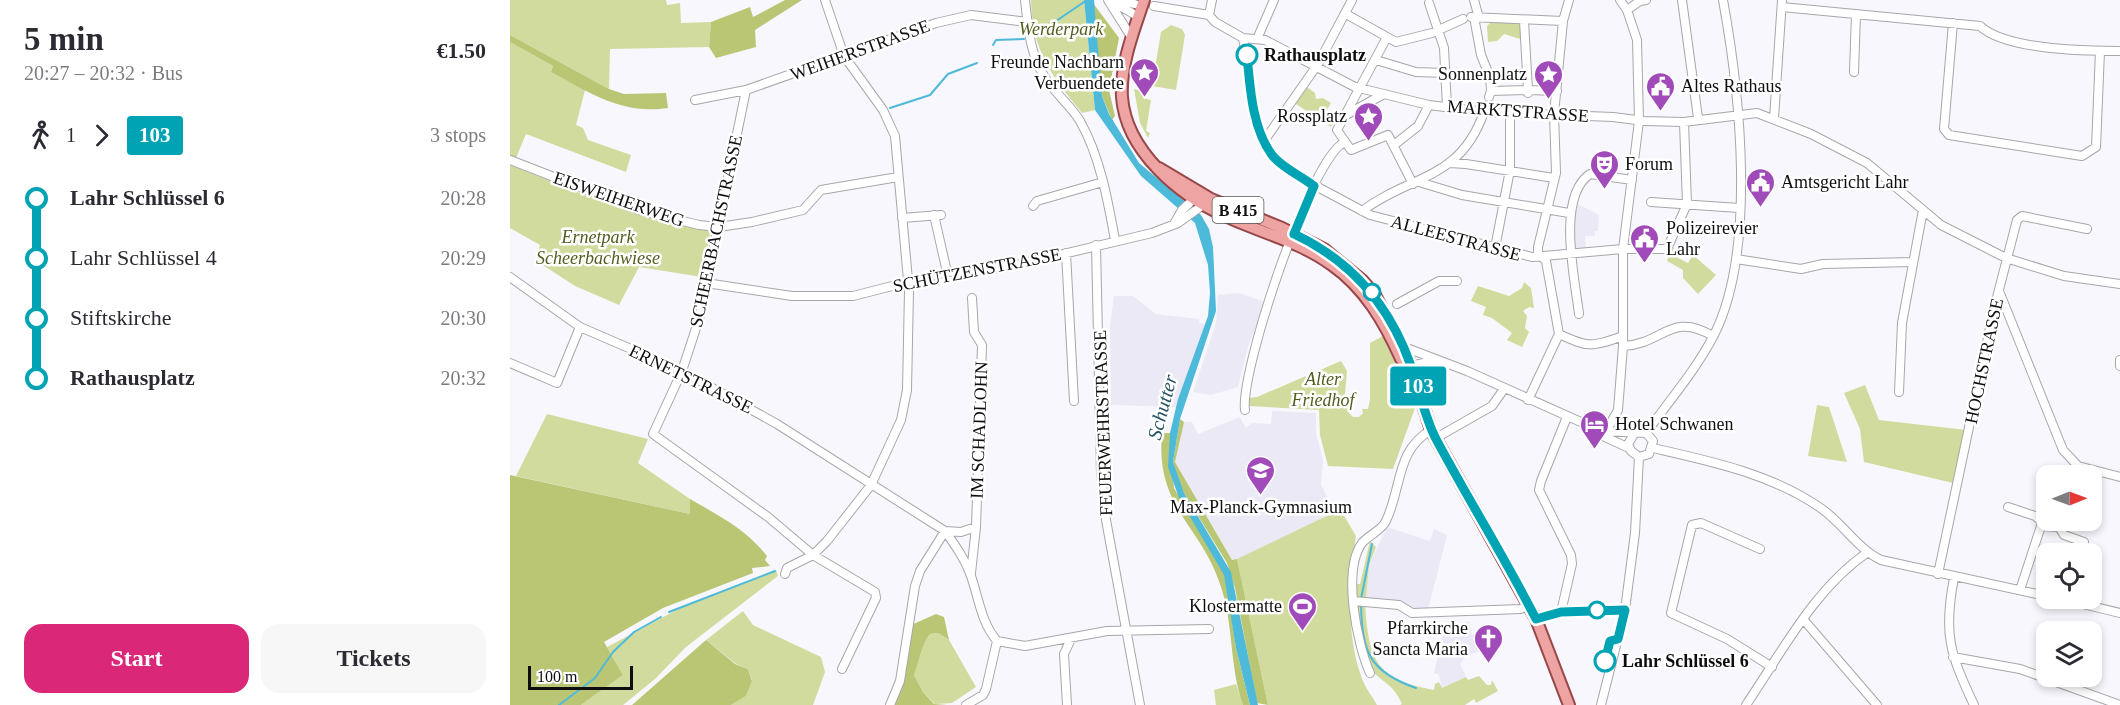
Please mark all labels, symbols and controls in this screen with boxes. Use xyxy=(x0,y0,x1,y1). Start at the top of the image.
street label: WEIHERSTRASSE xyxy=(788,15,932,85)
park label: Werderpark xyxy=(1019,19,1104,39)
text: 5 min xyxy=(24,21,104,57)
text: €1.50 xyxy=(437,38,486,63)
marker: Rathausplatz xyxy=(1236,44,1258,66)
place label: Rathausplatz xyxy=(1264,45,1366,65)
place label: Freunde Nachbarn Verbuendete xyxy=(991,52,1124,93)
place icon: Freunde Nachbarn Verbuendete xyxy=(1129,56,1161,98)
place icon: Sonnenplatz xyxy=(1532,58,1564,100)
text: 20:27 – 20:32 · Bus xyxy=(24,62,183,84)
place label: Sonnenplatz xyxy=(1438,64,1527,84)
public building icon: Altes Rathaus xyxy=(1644,70,1676,112)
place label: Altes Rathaus xyxy=(1681,76,1782,96)
street label: MARKTSTRASSE xyxy=(1446,96,1590,126)
place icon: Rossplatz xyxy=(1352,100,1384,142)
place label: Rossplatz xyxy=(1277,106,1347,126)
icon: walk xyxy=(24,119,57,152)
icon: forward xyxy=(85,119,118,152)
text: 103 xyxy=(139,123,171,147)
text: 1 xyxy=(66,124,76,146)
text: 3 stops xyxy=(430,124,486,146)
street label: SCHEERBACHSTRASSE xyxy=(686,133,746,329)
theatre icon: Forum xyxy=(1588,148,1620,190)
place label: Forum xyxy=(1625,154,1673,174)
public building icon: Amtsgericht Lahr xyxy=(1744,166,1776,208)
street label: EISWEIHERWEG xyxy=(551,167,687,231)
place label: Amtsgericht Lahr xyxy=(1781,172,1908,192)
text: Lahr Schlüssel 6 xyxy=(70,185,225,210)
text: 20:28 xyxy=(440,187,486,209)
road number: B 415 xyxy=(1212,197,1264,223)
street label: ALLEESTRASSE xyxy=(1389,211,1523,265)
place label: Polizeirevier Lahr xyxy=(1666,218,1758,259)
public building icon: Polizeirevier Lahr xyxy=(1629,222,1661,264)
park label: Ernetpark Scheerbachwiese xyxy=(536,227,660,268)
street label: SCHÜTZENSTRASSE xyxy=(891,244,1063,296)
text: Lahr Schlüssel 4 xyxy=(70,245,217,270)
text: 20:29 xyxy=(440,247,486,269)
unlabelled marker xyxy=(1363,283,1381,301)
street label: HOCHSTRASSE xyxy=(1961,296,2007,426)
text: Stiftskirche xyxy=(70,305,171,330)
text: 20:30 xyxy=(440,307,486,329)
street label: FEUERWEHRSTRASSE xyxy=(1090,330,1116,516)
street label: ERNETSTRASSE xyxy=(626,340,756,418)
street label: IM SCHADLOHN xyxy=(967,361,991,499)
text: Rathausplatz xyxy=(70,365,195,390)
line badge: 103 xyxy=(1384,366,1452,406)
text: 20:32 xyxy=(440,367,486,389)
park label: Alter Friedhof xyxy=(1291,369,1357,410)
water label: Schutter xyxy=(1143,372,1181,442)
text: 103 xyxy=(1402,374,1434,398)
hotel icon: Hotel Schwanen xyxy=(1578,408,1610,450)
place label: Hotel Schwanen xyxy=(1615,414,1733,434)
school or university icon: Max-Planck-Gymnasium xyxy=(1245,454,1277,496)
north arrow xyxy=(2036,465,2102,531)
map controls xyxy=(2036,465,2102,687)
place label: Max-Planck-Gymnasium xyxy=(1170,497,1352,517)
button: locate xyxy=(2036,543,2102,609)
sports icon: Klostermatte xyxy=(1287,590,1319,632)
place label: Klostermatte xyxy=(1189,596,1282,616)
unlabelled marker xyxy=(1588,601,1606,619)
place label: Pfarrkirche Sancta Maria xyxy=(1373,618,1468,659)
button: layers xyxy=(2036,621,2102,687)
church icon: Pfarrkirche Sancta Maria xyxy=(1473,622,1505,664)
button: Start xyxy=(24,624,249,693)
button: Tickets xyxy=(261,624,486,693)
marker: Lahr Schlüssel 6 xyxy=(1594,650,1616,672)
place label: Lahr Schlüssel 6 xyxy=(1622,651,1749,671)
scale bar xyxy=(528,663,633,690)
text: 100 m xyxy=(537,668,577,685)

